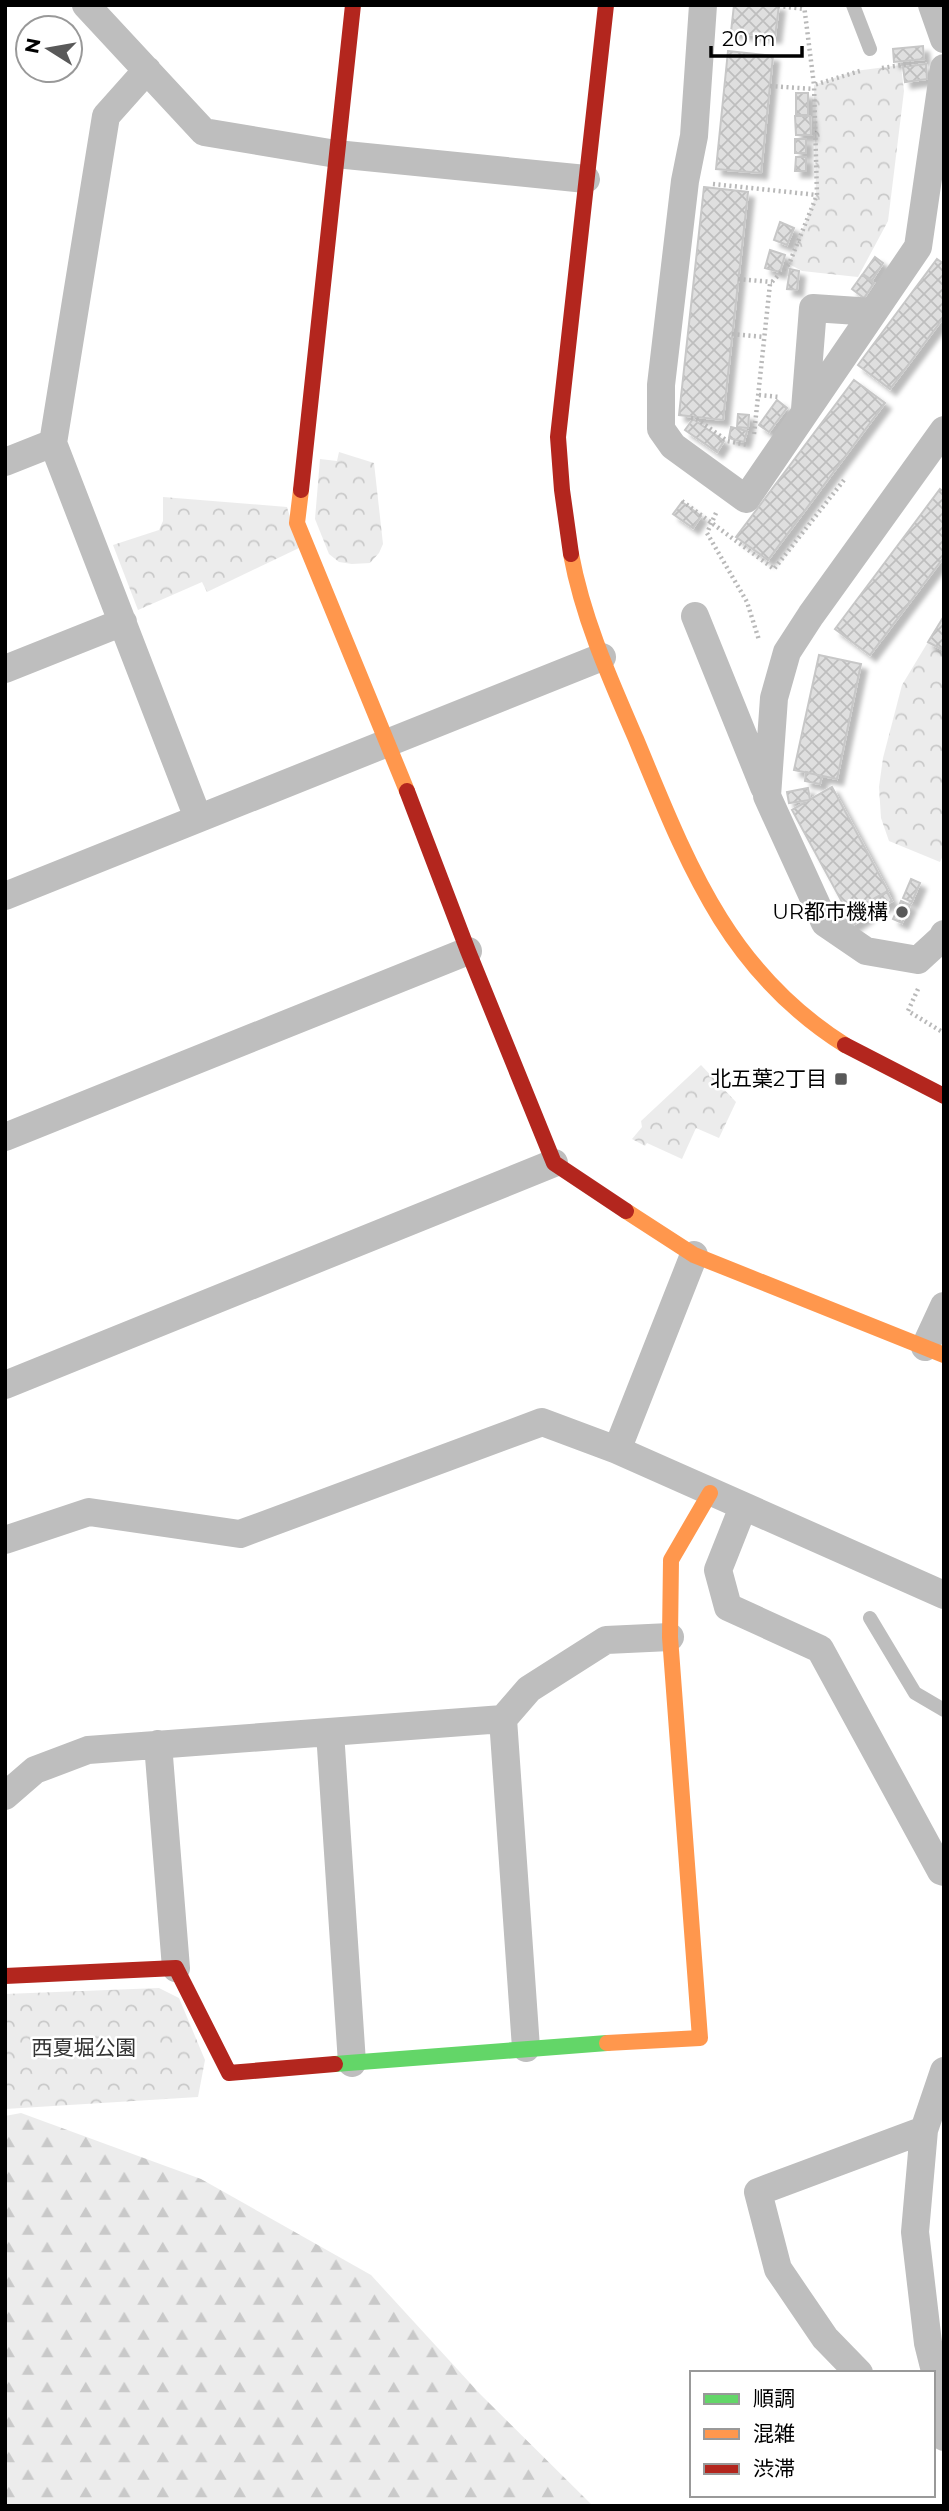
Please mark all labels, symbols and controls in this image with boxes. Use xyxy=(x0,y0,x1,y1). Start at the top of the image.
north arrow xyxy=(14,14,84,84)
scale bar xyxy=(711,14,802,58)
text: 20 m xyxy=(722,26,776,51)
text: N xyxy=(20,36,46,56)
place label: UR都市機構 xyxy=(772,899,888,924)
marker: UR都市機構 xyxy=(894,904,910,920)
place label: 北五葉2丁目 xyxy=(710,1066,827,1091)
marker: 北五葉2丁目 xyxy=(833,1071,849,1087)
park label: 西夏堀公園 xyxy=(32,2035,137,2060)
legend xyxy=(690,2371,935,2497)
text: 順調 xyxy=(753,2386,795,2411)
text: 混雑 xyxy=(753,2421,795,2446)
text: 渋滞 xyxy=(753,2456,795,2481)

